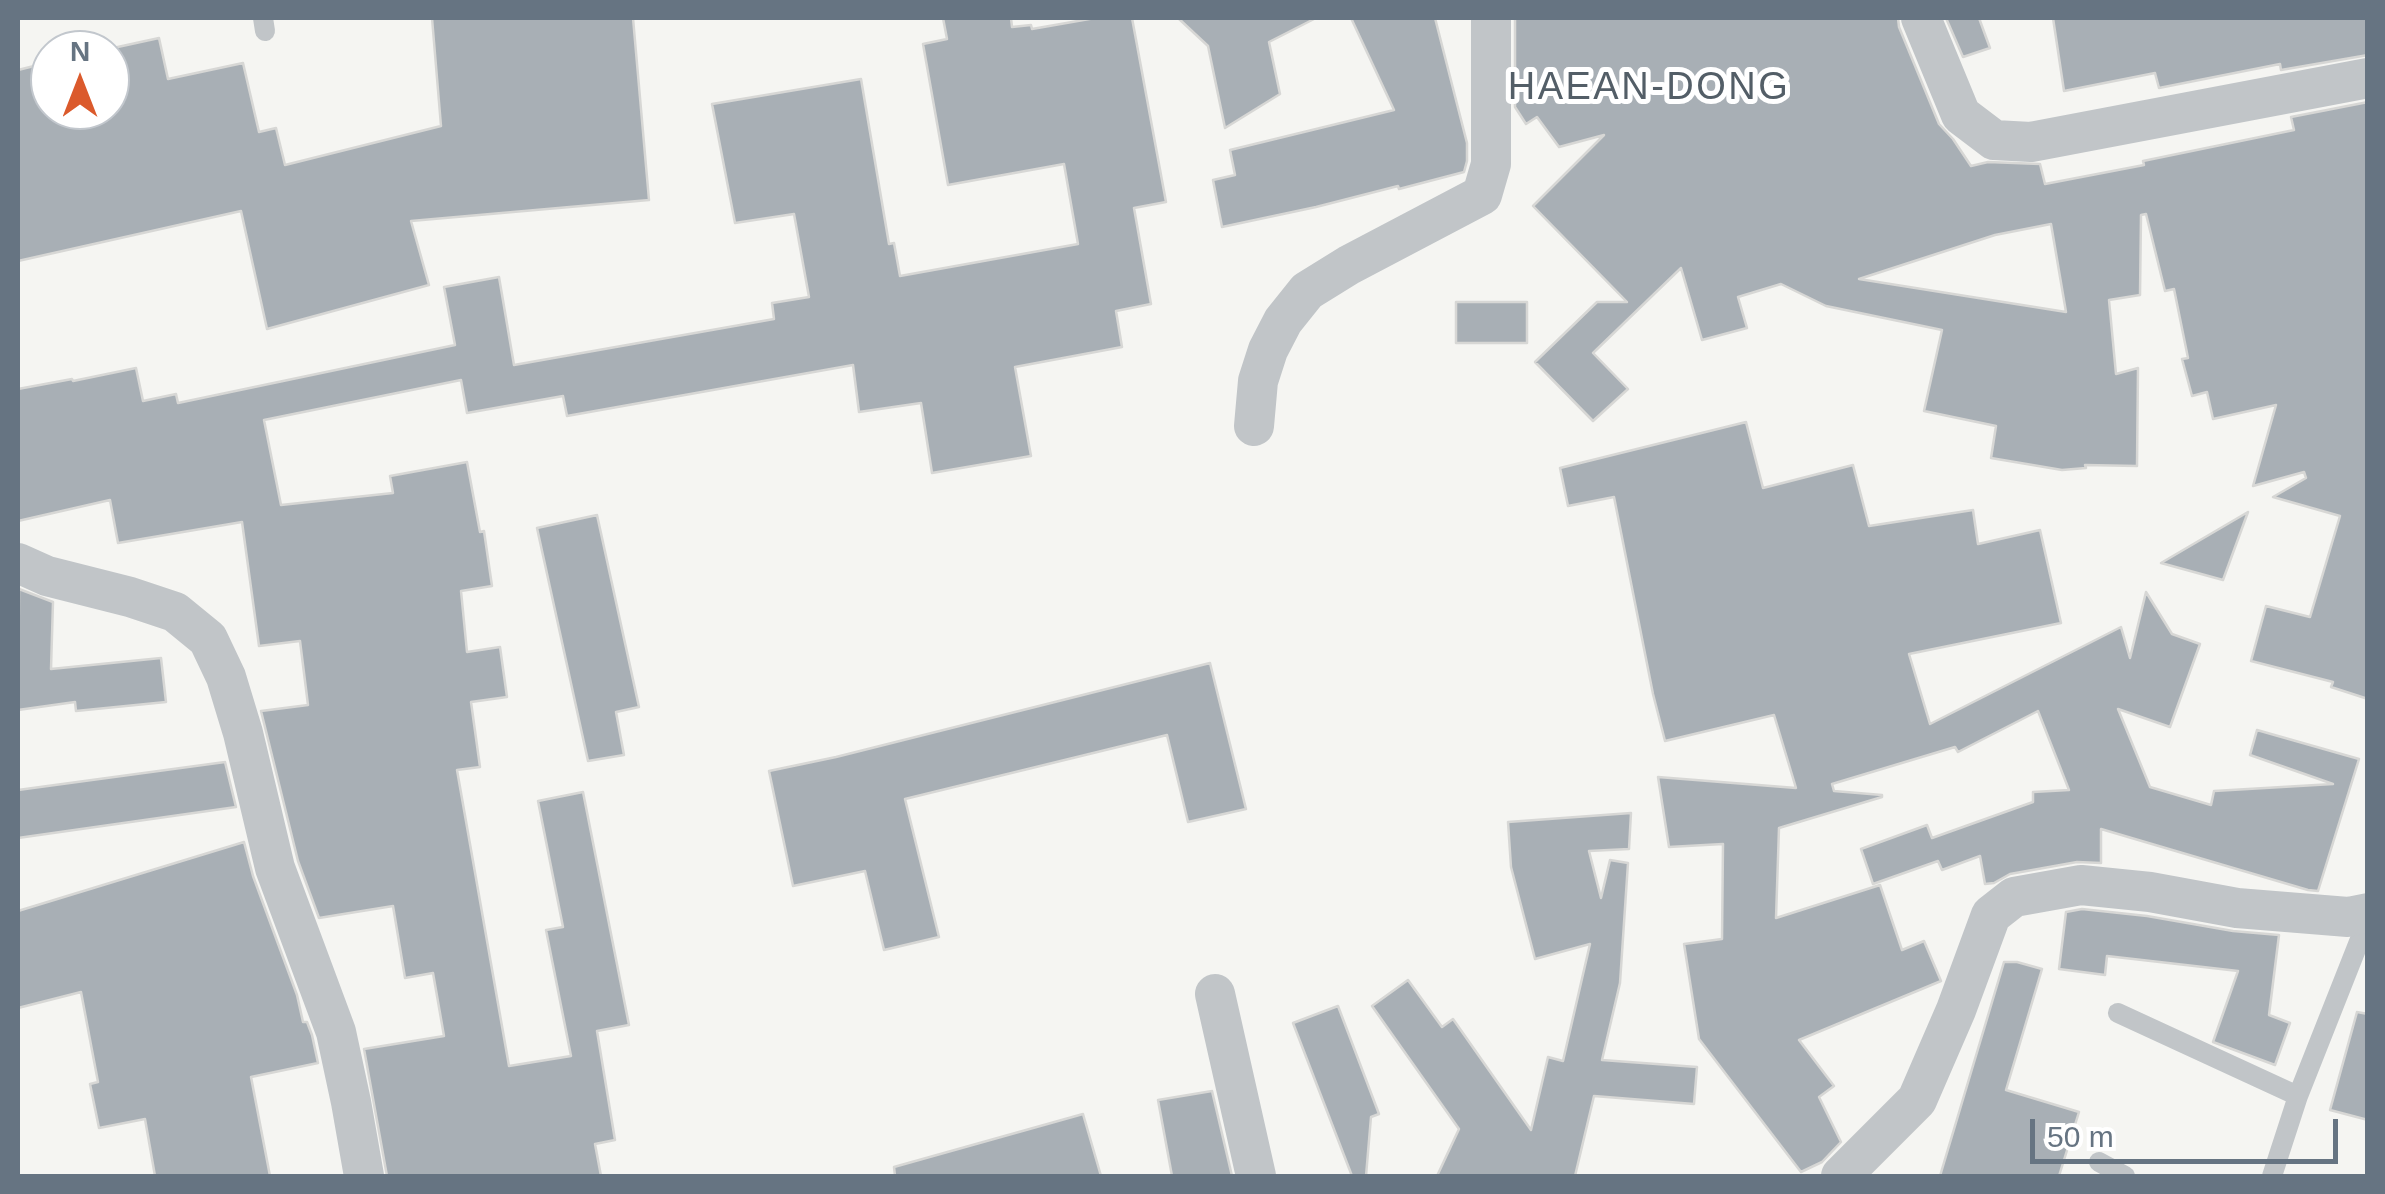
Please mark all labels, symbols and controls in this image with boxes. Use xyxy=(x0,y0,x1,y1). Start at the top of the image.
north arrow xyxy=(30,30,130,130)
text: N xyxy=(70,36,90,67)
district label: HAEAN-DONG xyxy=(1508,66,1790,112)
scale bar xyxy=(2035,1099,2342,1161)
text: 50 m xyxy=(2047,1120,2114,1153)

